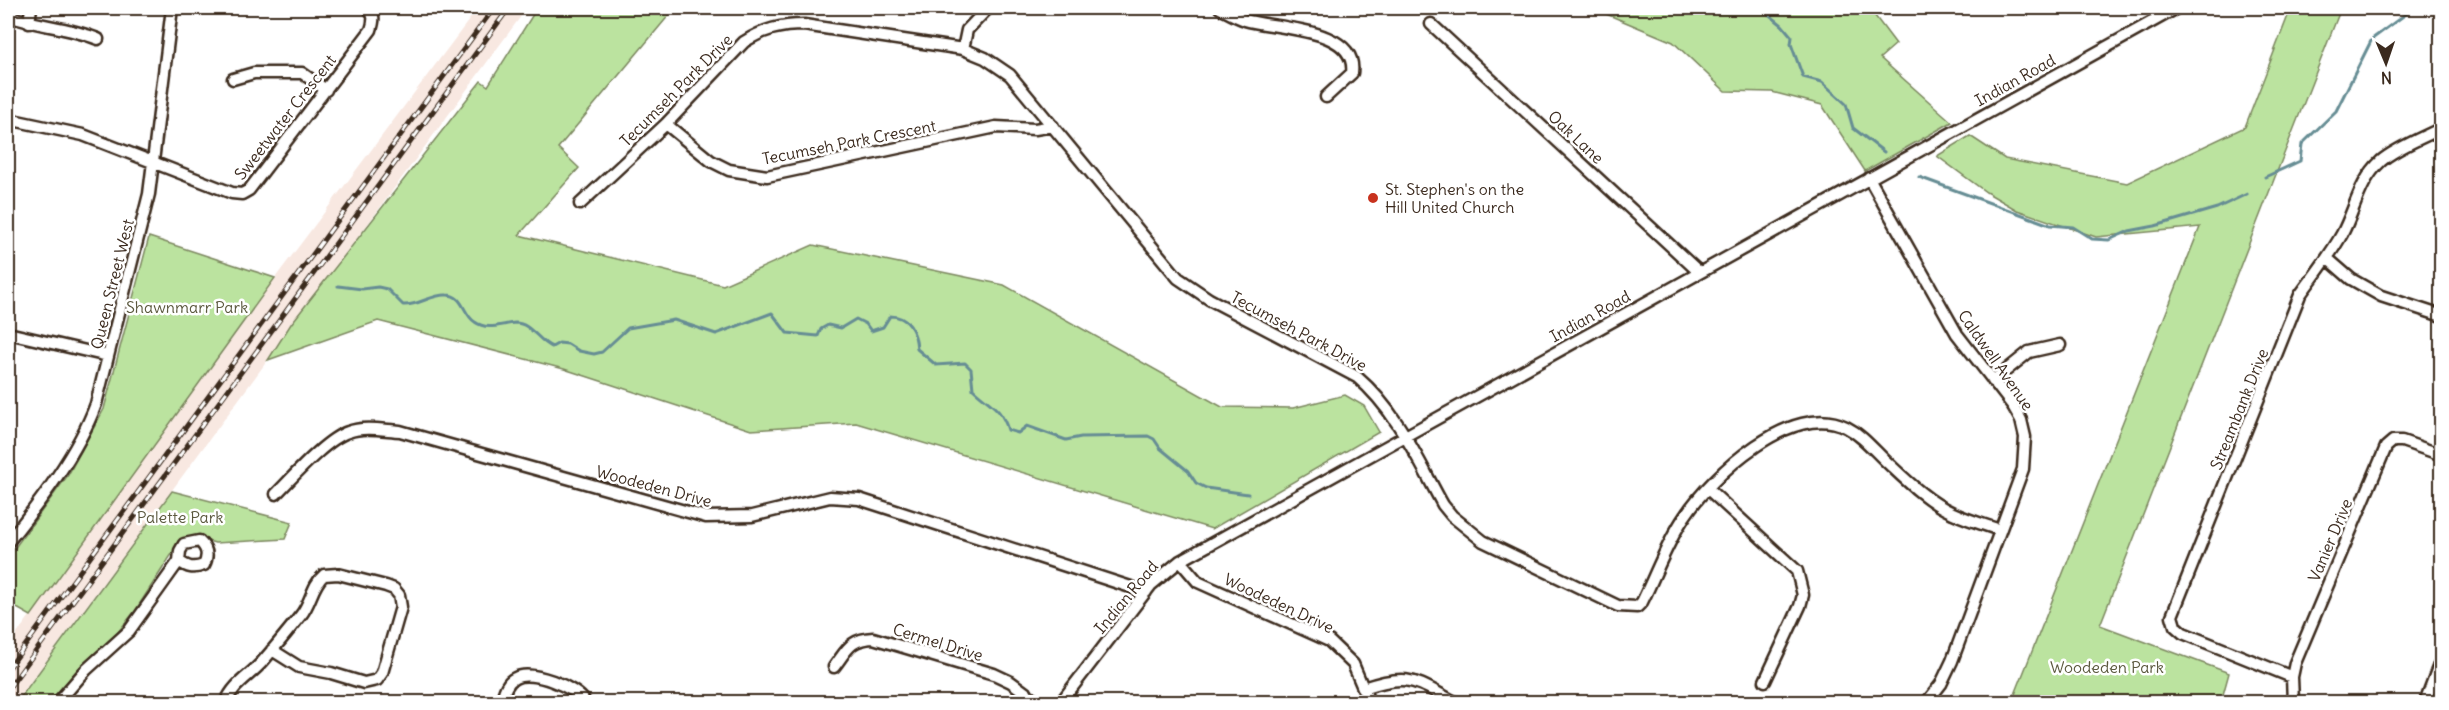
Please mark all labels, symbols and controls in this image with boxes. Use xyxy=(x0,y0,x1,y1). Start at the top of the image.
street label: Tecumseh Park Drive xyxy=(616,30,736,150)
north arrow xyxy=(2356,33,2416,93)
street label: Sweetwater Crescent xyxy=(230,50,340,184)
street label: Indian Road xyxy=(1971,50,2059,110)
text: N xyxy=(2381,68,2392,88)
street label: Oak Lane xyxy=(1544,106,1608,168)
street label: Tecumseh Park Crescent xyxy=(760,115,938,169)
place label: St. Stephen's on the Hill United Church xyxy=(1385,179,1524,217)
marker: St. Stephen's on the Hill United Church xyxy=(1366,191,1380,205)
street label: Queen Street West xyxy=(86,216,138,351)
street label: Indian Road xyxy=(1546,286,1634,346)
street label: Tecumseh Park Drive xyxy=(1228,287,1370,375)
park label: Shawnmarr Park xyxy=(126,297,248,317)
street label: Caldwell Avenue xyxy=(1954,306,2038,414)
street label: Streambank Drive xyxy=(2206,345,2272,473)
street label: Woodeden Drive xyxy=(594,461,714,511)
street label: Vanier Drive xyxy=(2304,496,2356,584)
park label: Palette Park xyxy=(137,507,223,527)
street label: Indian Road xyxy=(1090,557,1162,637)
street label: Woodeden Drive xyxy=(1221,569,1337,637)
street label: Cermel Drive xyxy=(891,619,985,665)
park label: Woodeden Park xyxy=(2050,657,2164,677)

